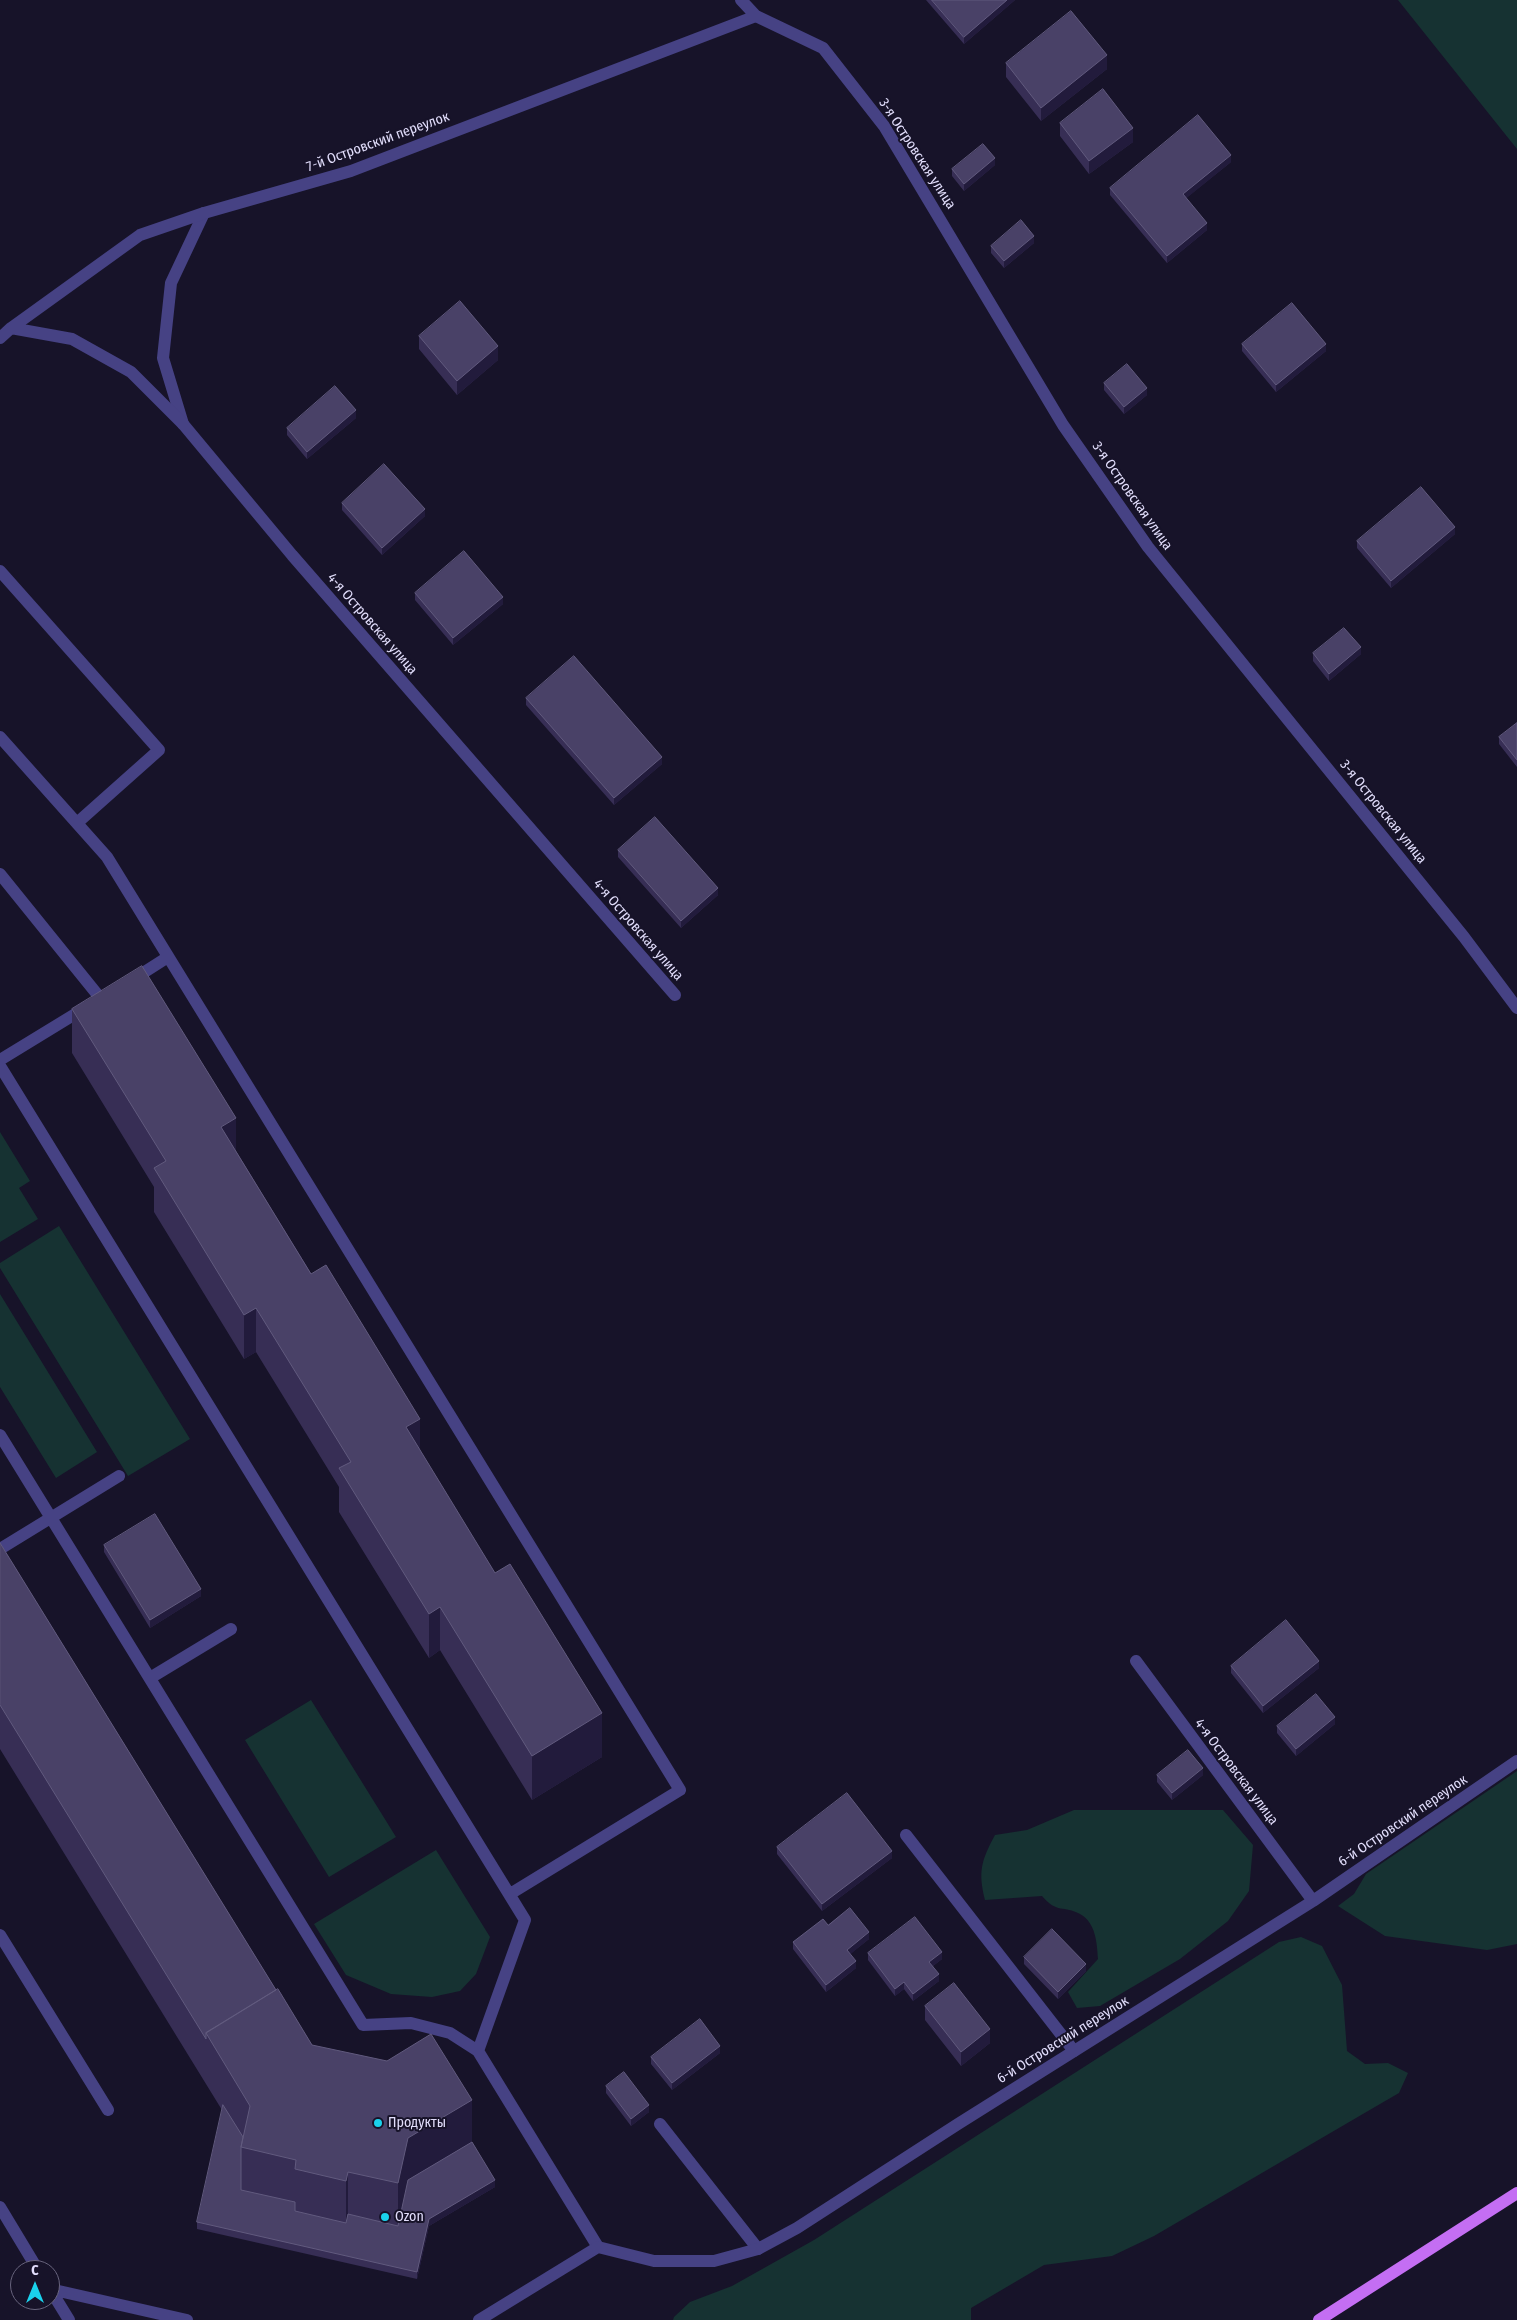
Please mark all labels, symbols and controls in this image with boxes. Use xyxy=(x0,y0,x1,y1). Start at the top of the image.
street label: 3-я Островская улица xyxy=(875,96,959,212)
street label: 7-й Островский переулок xyxy=(304,108,452,176)
street label: 3-я Островская улица xyxy=(1088,439,1176,553)
street label: 4-я Островская улица xyxy=(323,570,421,678)
street label: 3-я Островская улица xyxy=(1336,757,1430,867)
street label: 4-я Островская улица xyxy=(589,876,687,984)
street label: 4-я Островская улица xyxy=(1191,1716,1281,1828)
street label: 6-й Островский переулок xyxy=(1335,1772,1471,1870)
street label: 6-й Островский переулок xyxy=(994,1993,1132,2087)
place label: Продукты xyxy=(388,2115,446,2131)
marker: Продукты xyxy=(372,2117,384,2129)
place label: Ozon xyxy=(395,2209,424,2225)
marker: Ozon xyxy=(379,2211,391,2223)
north arrow xyxy=(10,2260,60,2310)
text: С xyxy=(31,2262,39,2279)

